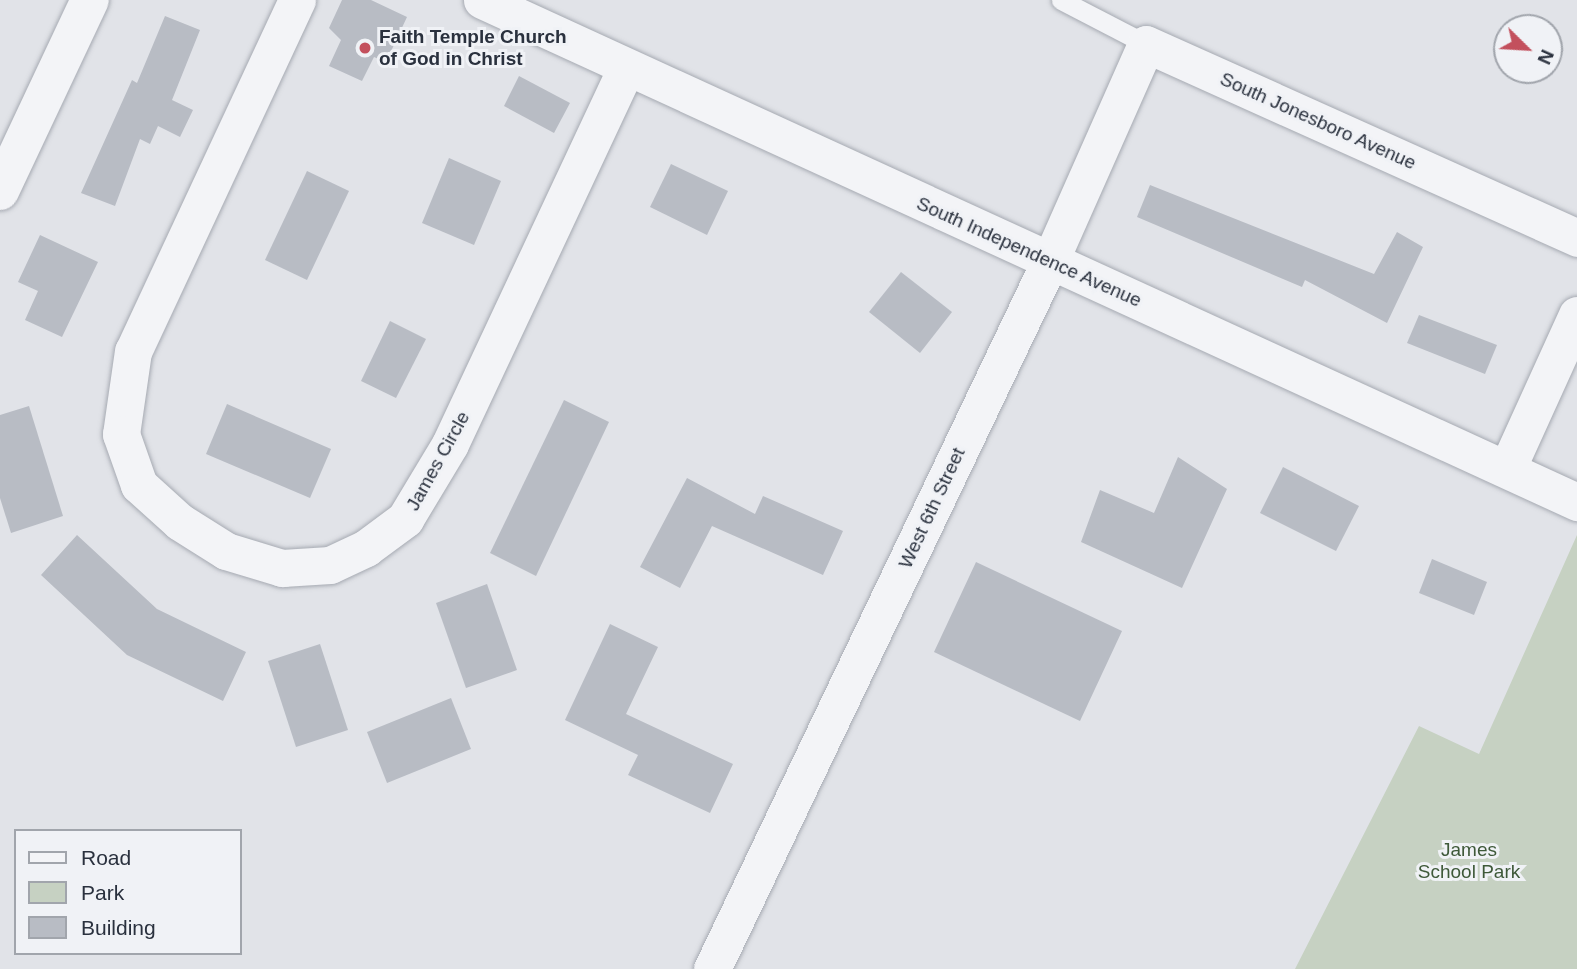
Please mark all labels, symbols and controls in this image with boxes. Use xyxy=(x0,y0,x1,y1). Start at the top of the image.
north arrow xyxy=(1493,14,1563,84)
place label: Faith Temple Church of God in Christ xyxy=(379,26,567,70)
marker: Faith Temple Church of God in Christ xyxy=(357,40,373,56)
text: N xyxy=(1533,46,1558,67)
street label: South Jonesboro Avenue xyxy=(1216,67,1420,175)
street label: South Independence Avenue xyxy=(913,192,1145,312)
street label: James Circle xyxy=(401,407,475,515)
street label: West 6th Street xyxy=(894,444,970,572)
legend xyxy=(14,829,242,955)
park label: James School Park xyxy=(1418,839,1520,883)
text: Road xyxy=(81,846,131,869)
text: Park xyxy=(81,881,124,904)
text: Building xyxy=(81,916,156,939)

